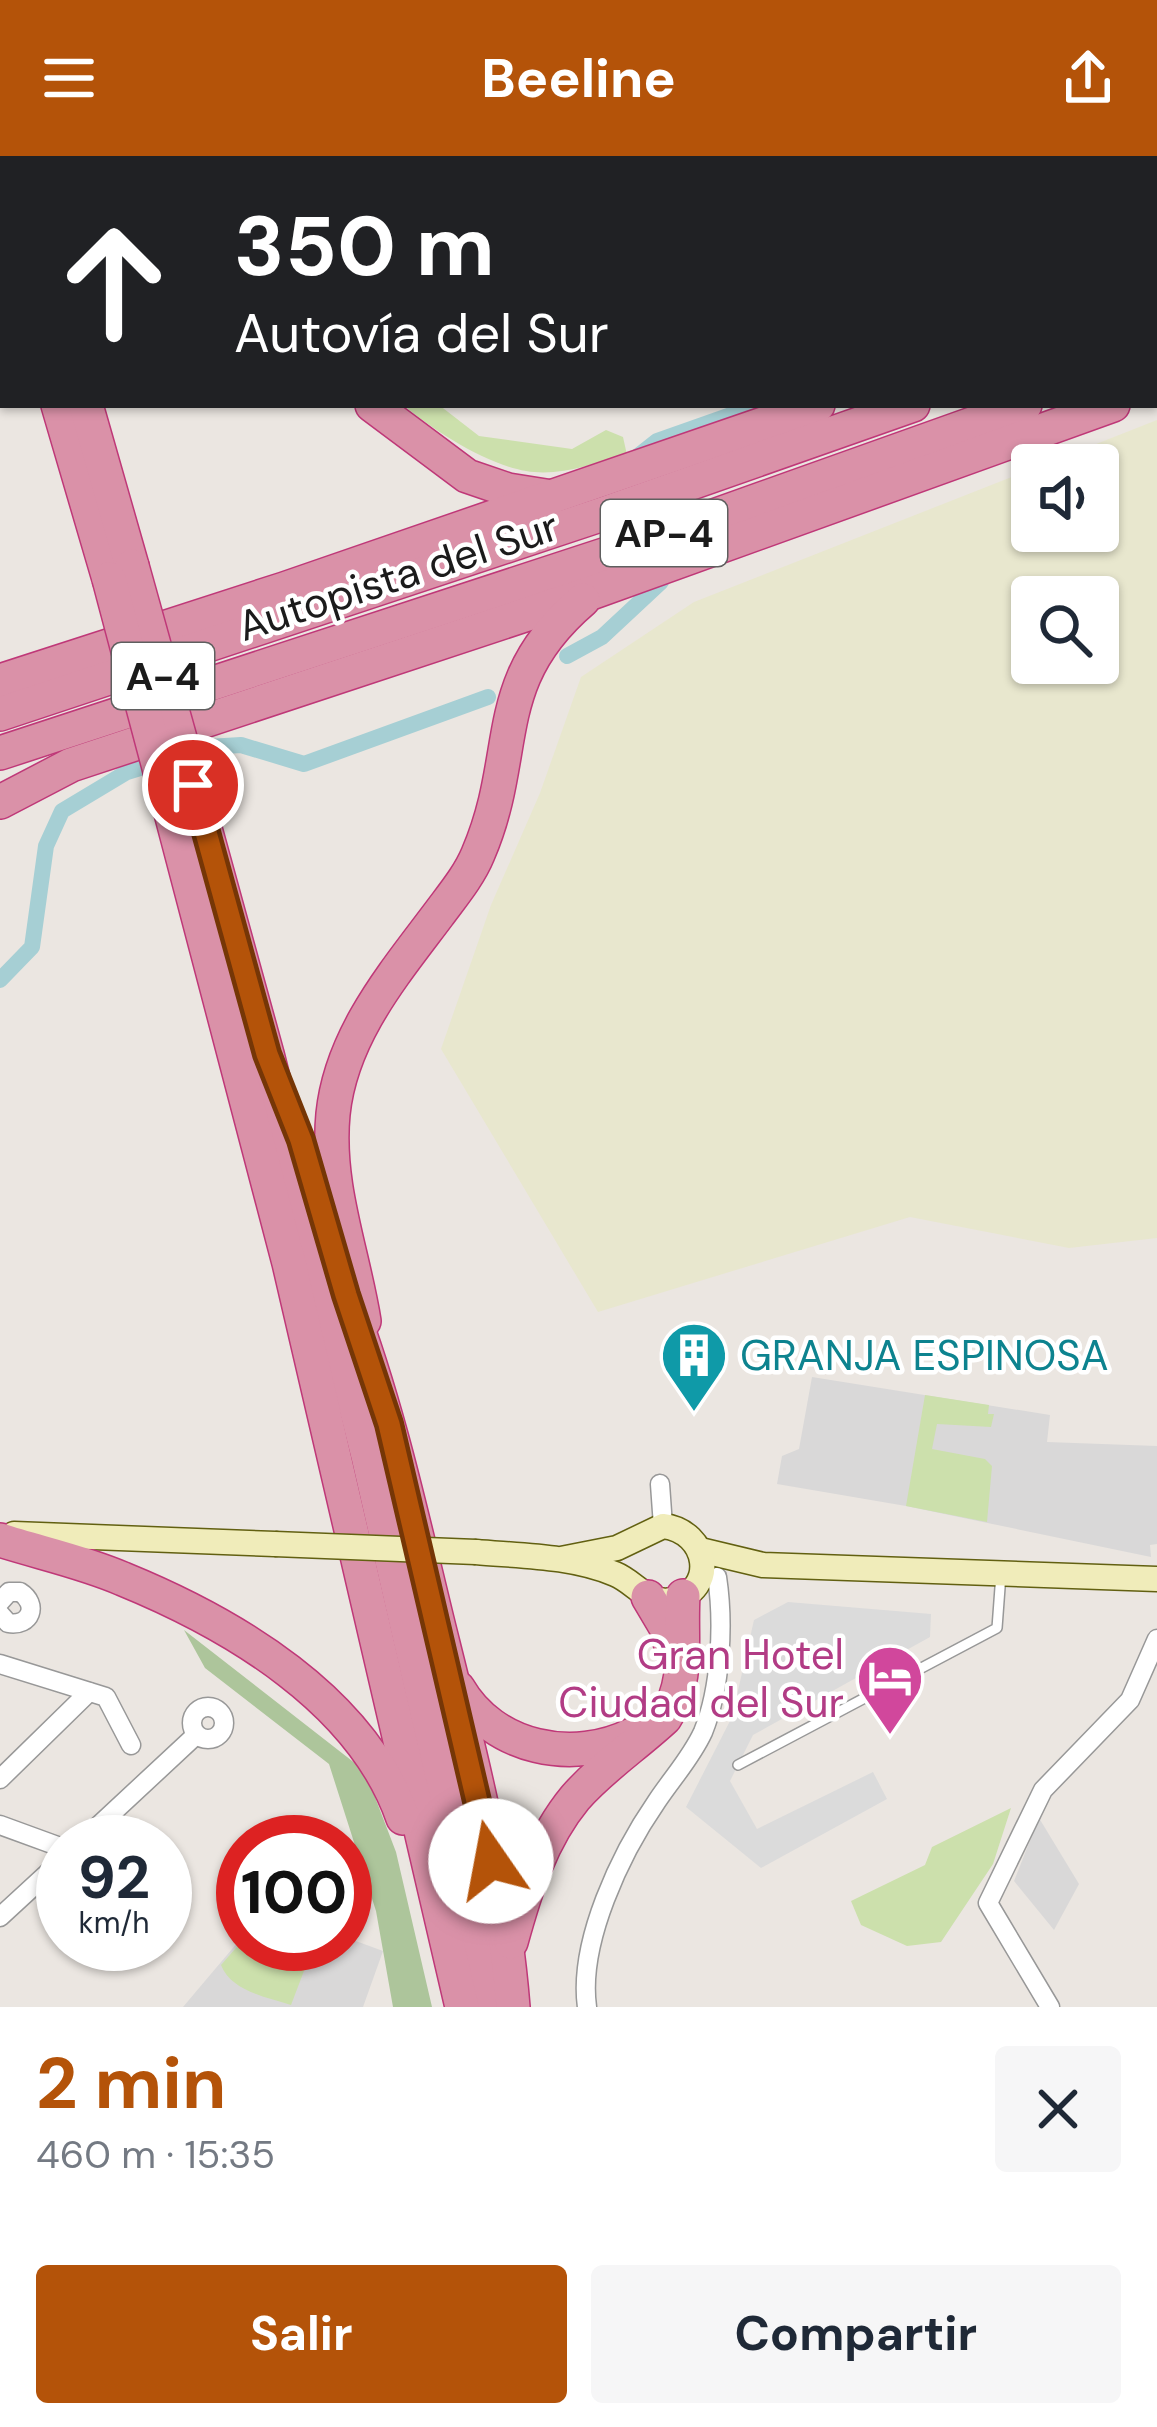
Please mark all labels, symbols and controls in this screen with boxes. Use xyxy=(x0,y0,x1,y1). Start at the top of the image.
text: Beeline xyxy=(481,43,676,114)
icon: menu xyxy=(36,45,102,111)
icon: share xyxy=(1055,45,1121,111)
text: 350 m xyxy=(234,192,495,301)
icon: ahead xyxy=(36,204,192,360)
text: Autovía del Sur xyxy=(234,298,609,369)
map controls xyxy=(1011,444,1119,684)
button: sound xyxy=(1011,444,1119,552)
street label: Autopista del Sur xyxy=(231,498,565,654)
road number: AP-4 xyxy=(601,500,727,566)
button: search xyxy=(1011,576,1119,684)
road number: A-4 xyxy=(112,643,214,709)
pin xyxy=(142,734,244,836)
icon: arrive xyxy=(160,752,226,818)
building icon: GRANJA ESPINOSA xyxy=(659,1320,729,1414)
place label: GRANJA ESPINOSA xyxy=(740,1328,1109,1383)
place label: Gran Hotel Ciudad del Sur xyxy=(558,1627,844,1730)
hotel icon: Gran Hotel Ciudad del Sur xyxy=(855,1643,925,1737)
position arrow xyxy=(428,1798,554,1924)
speed limit sign: 100 xyxy=(216,1815,372,1971)
text: 92 xyxy=(78,1838,150,1917)
text: km/h xyxy=(79,1903,149,1942)
text: 2 min xyxy=(36,2037,226,2130)
button: close xyxy=(995,2046,1121,2172)
text: 460 m · 15:35 xyxy=(36,2129,275,2180)
button: Salir xyxy=(36,2265,567,2403)
button: Compartir xyxy=(591,2265,1121,2403)

